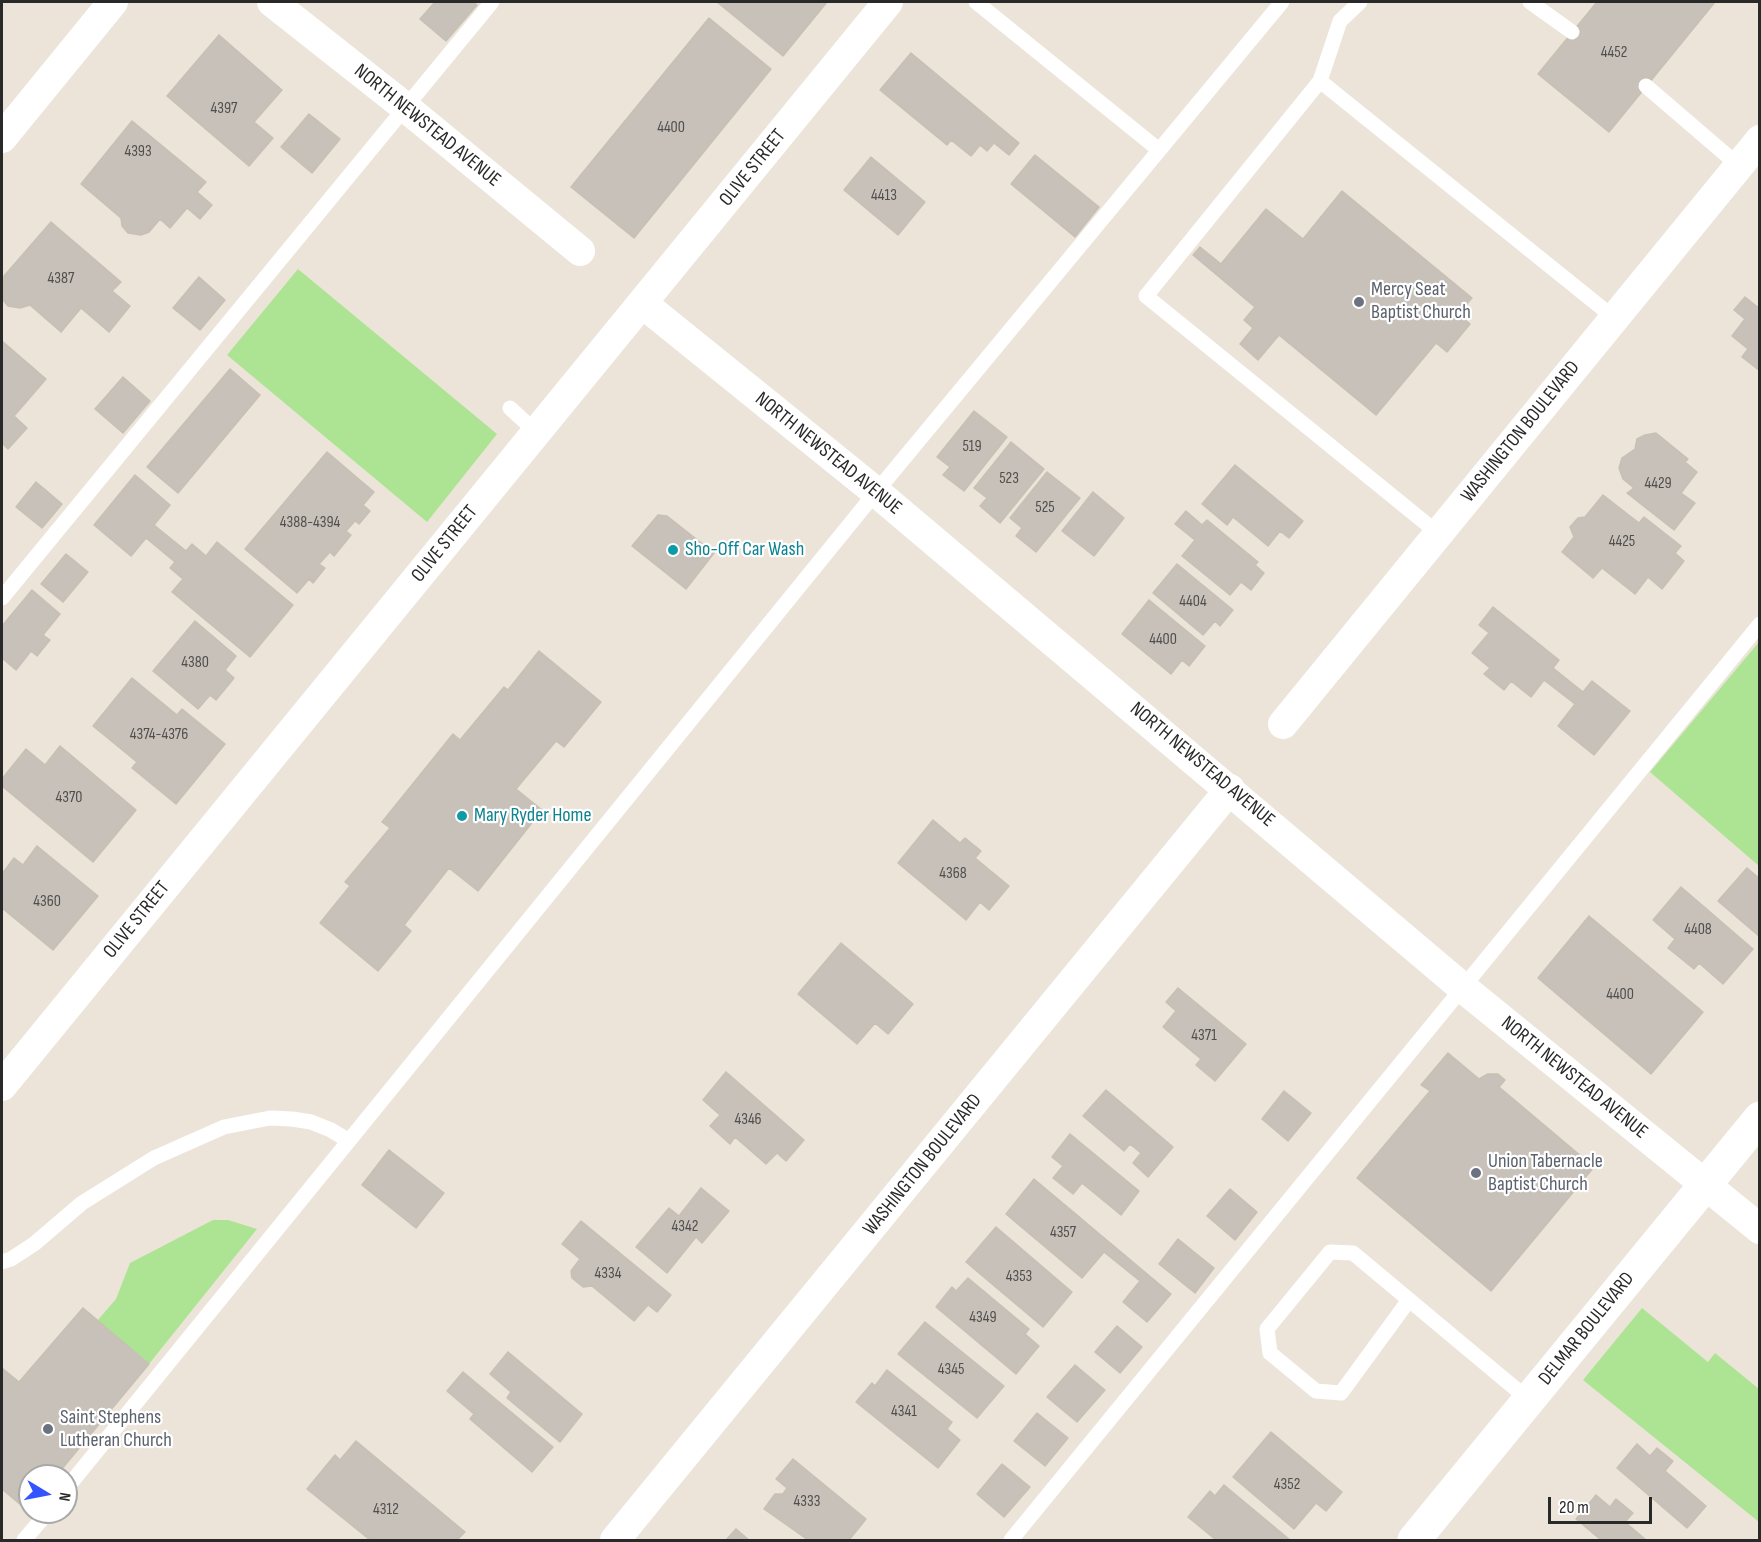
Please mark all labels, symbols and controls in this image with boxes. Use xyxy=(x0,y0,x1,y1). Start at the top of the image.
house number: 4452 xyxy=(1601,43,1627,63)
street label: NORTH NEWSTEAD AVENUE xyxy=(349,60,505,192)
house number: 4397 xyxy=(211,99,237,119)
house number: 4400 xyxy=(657,118,685,138)
street label: OLIVE STREET xyxy=(715,125,791,211)
house number: 4393 xyxy=(124,142,152,162)
house number: 4413 xyxy=(871,186,897,206)
house number: 4387 xyxy=(48,269,74,289)
place label: Mercy Seat Baptist Church xyxy=(1371,278,1471,325)
marker: Mercy Seat Baptist Church xyxy=(1352,295,1366,309)
street label: WASHINGTON BOULEVARD xyxy=(1457,356,1585,508)
street label: NORTH NEWSTEAD AVENUE xyxy=(750,388,906,520)
house number: 519 xyxy=(962,437,982,457)
house number: 523 xyxy=(999,469,1019,489)
house number: 4429 xyxy=(1644,474,1672,494)
house number: 525 xyxy=(1035,498,1055,518)
street label: OLIVE STREET xyxy=(407,501,483,587)
house number: 4388-4394 xyxy=(280,513,340,533)
house number: 4425 xyxy=(1609,532,1635,552)
place label: Sho-Off Car Wash xyxy=(685,538,804,562)
marker: Sho-Off Car Wash xyxy=(666,543,680,557)
house number: 4404 xyxy=(1179,592,1207,612)
house number: 4400 xyxy=(1149,630,1177,650)
house number: 4380 xyxy=(181,653,209,673)
street label: NORTH NEWSTEAD AVENUE xyxy=(1125,697,1279,833)
house number: 4374-4376 xyxy=(130,725,188,745)
house number: 4370 xyxy=(56,788,82,808)
place label: Mary Ryder Home xyxy=(474,804,591,828)
marker: Mary Ryder Home xyxy=(455,809,469,823)
house number: 4368 xyxy=(939,864,967,884)
street label: OLIVE STREET xyxy=(99,877,175,963)
house number: 4360 xyxy=(33,892,61,912)
house number: 4408 xyxy=(1684,920,1712,940)
house number: 4400 xyxy=(1606,985,1634,1005)
street label: NORTH NEWSTEAD AVENUE xyxy=(1496,1012,1652,1144)
house number: 4371 xyxy=(1191,1026,1217,1046)
street label: WASHINGTON BOULEVARD xyxy=(859,1089,987,1241)
house number: 4346 xyxy=(734,1110,762,1130)
place label: Union Tabernacle Baptist Church xyxy=(1488,1150,1603,1197)
marker: Union Tabernacle Baptist Church xyxy=(1469,1166,1483,1180)
house number: 4342 xyxy=(672,1217,698,1237)
house number: 4357 xyxy=(1050,1223,1076,1243)
house number: 4334 xyxy=(595,1264,621,1284)
house number: 4353 xyxy=(1006,1267,1032,1287)
street label: DELMAR BOULEVARD xyxy=(1534,1268,1640,1390)
house number: 4349 xyxy=(969,1308,997,1328)
house number: 4345 xyxy=(938,1360,964,1380)
house number: 4341 xyxy=(891,1402,917,1422)
place label: Saint Stephens Lutheran Church xyxy=(60,1406,172,1453)
marker: Saint Stephens Lutheran Church xyxy=(41,1422,55,1436)
north arrow xyxy=(18,1464,78,1524)
house number: 4352 xyxy=(1274,1475,1300,1495)
scale bar xyxy=(1551,1485,1654,1523)
text: N xyxy=(54,1491,74,1503)
house number: 4333 xyxy=(794,1492,820,1512)
text: 20 m xyxy=(1559,1497,1589,1518)
house number: 4312 xyxy=(373,1500,399,1520)

